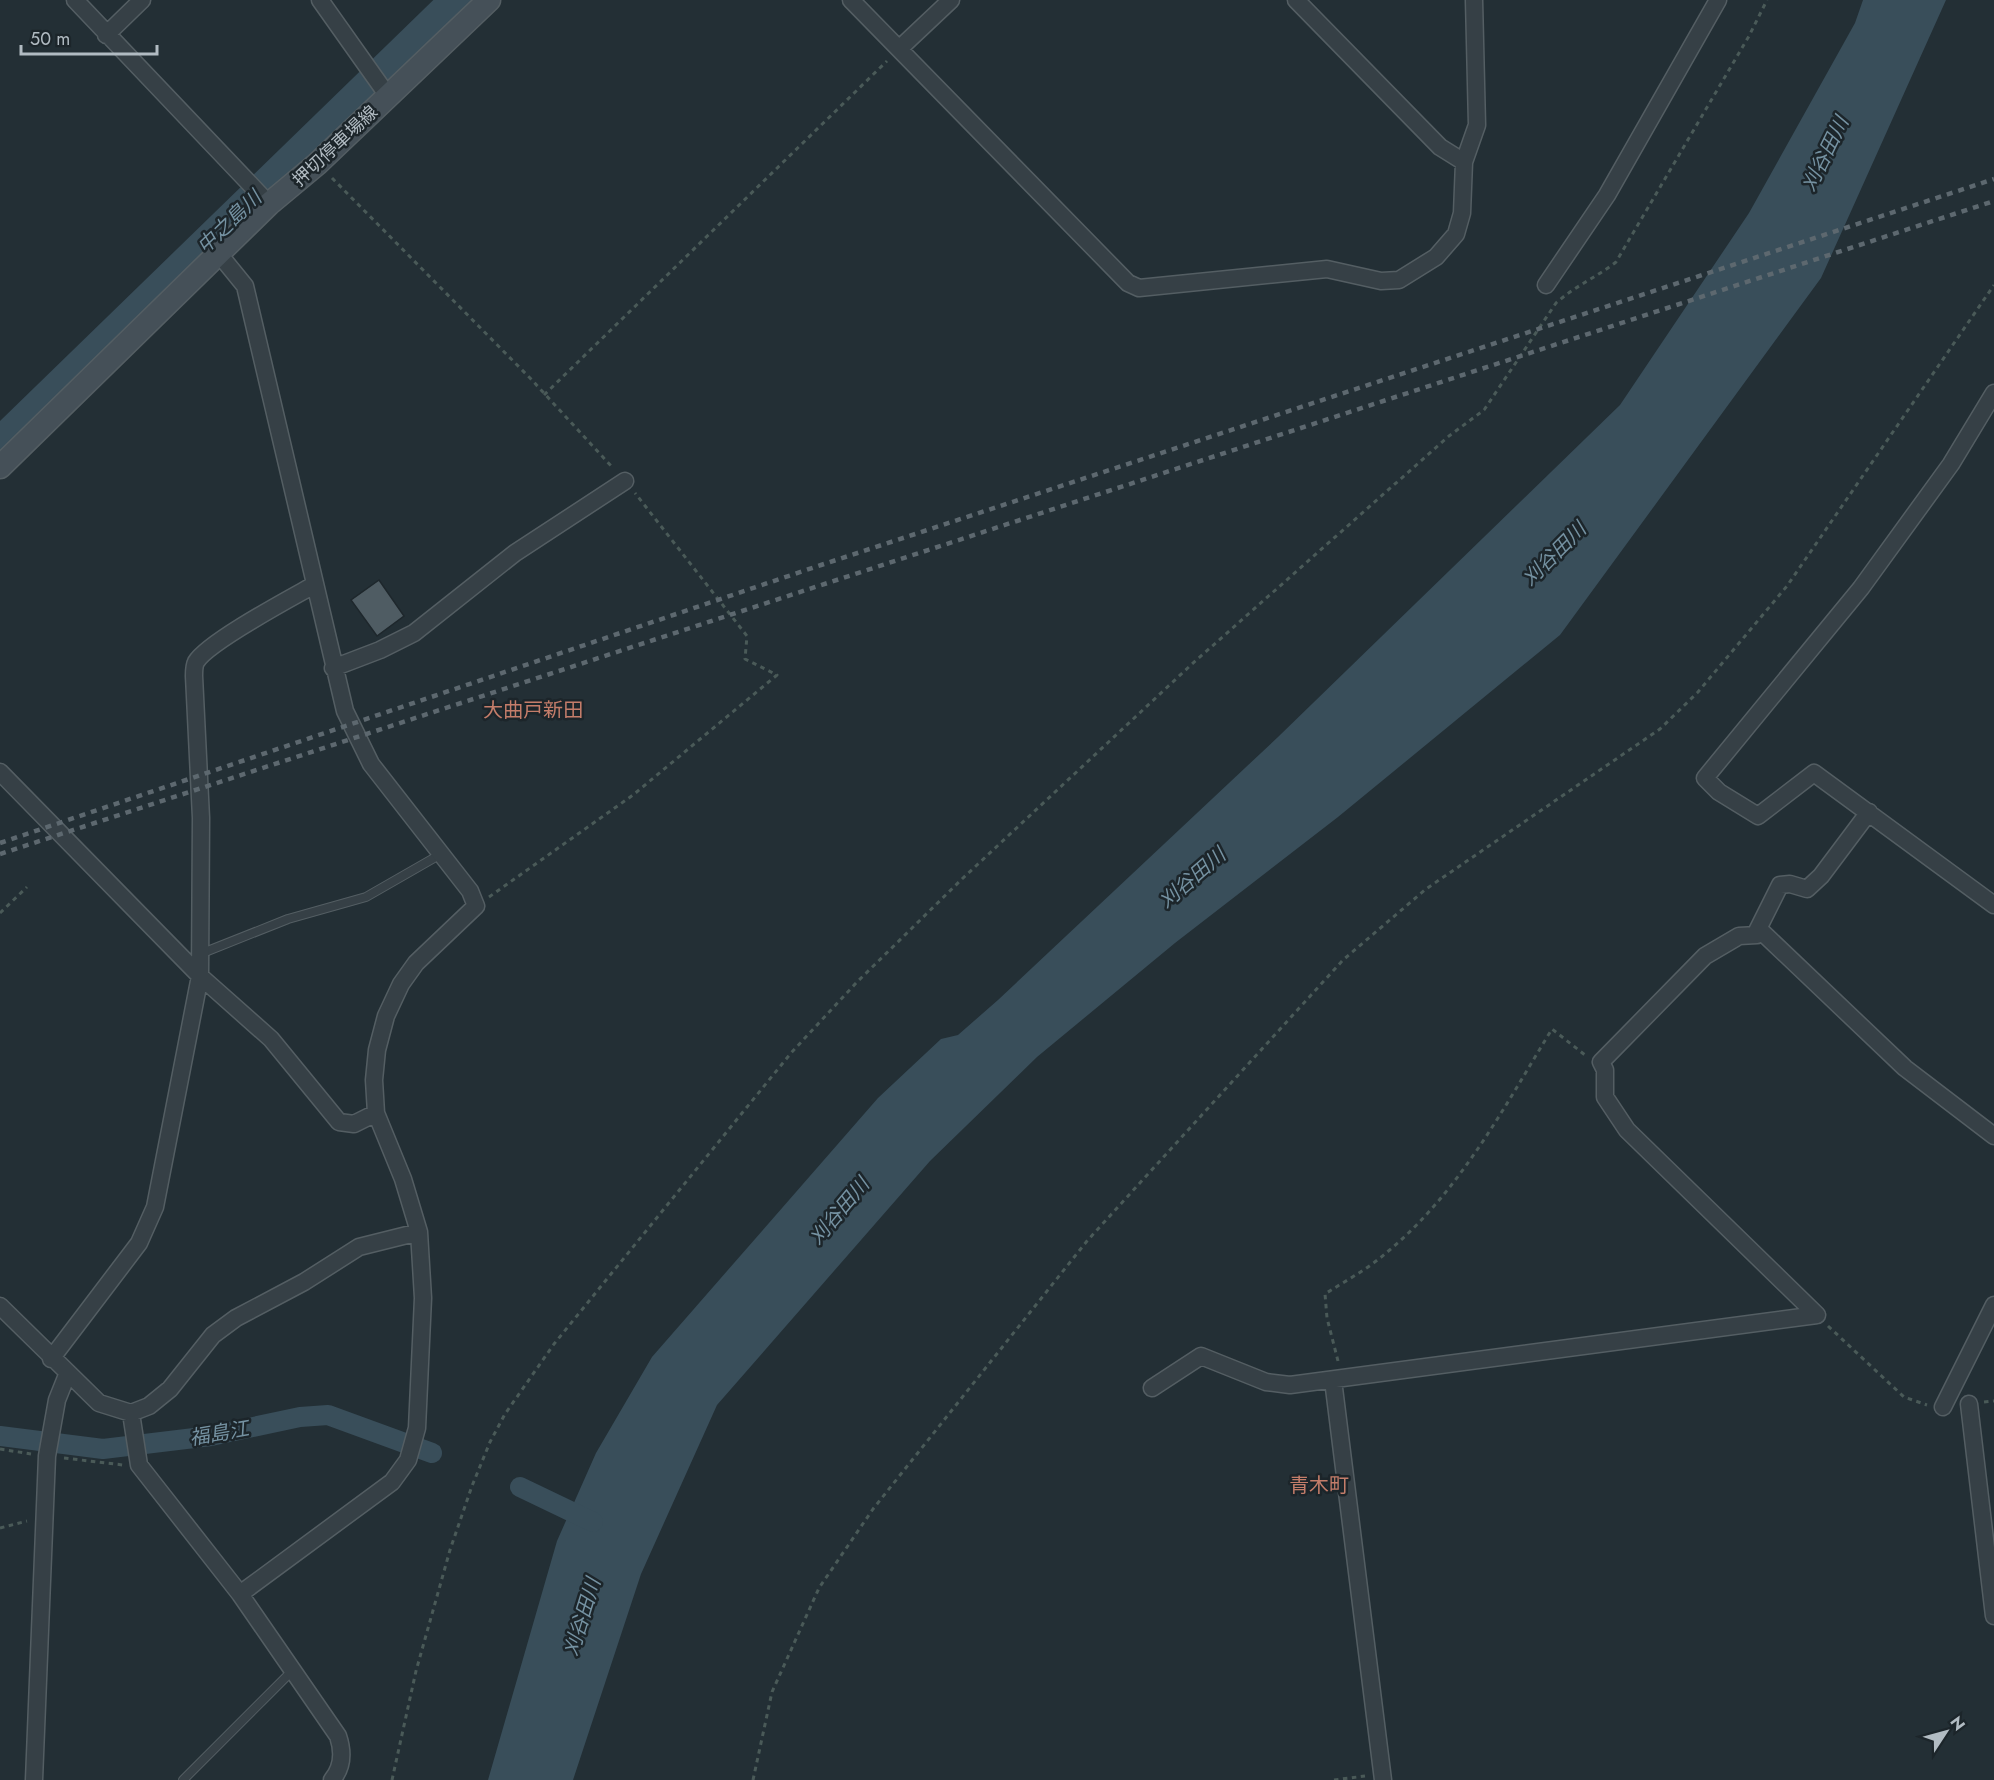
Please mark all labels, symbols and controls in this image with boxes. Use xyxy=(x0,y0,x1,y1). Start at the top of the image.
scale bar xyxy=(21,18,158,56)
text: 50 m xyxy=(30,26,70,52)
street label: 押切停車場線 xyxy=(287,100,383,192)
water label: 刈谷田川 xyxy=(1795,110,1857,197)
water label: 中之島川 xyxy=(191,183,270,261)
water label: 刈谷田川 xyxy=(1516,514,1594,593)
district label: 大曲戸新田 xyxy=(483,696,583,725)
water label: 刈谷田川 xyxy=(1153,840,1234,916)
water label: 刈谷田川 xyxy=(803,1170,877,1251)
water label: 福島江 xyxy=(187,1414,253,1453)
district label: 青木町 xyxy=(1289,1471,1349,1500)
water label: 刈谷田川 xyxy=(557,1573,609,1660)
north arrow xyxy=(1916,1702,1976,1762)
text: N xyxy=(1945,1712,1971,1735)

